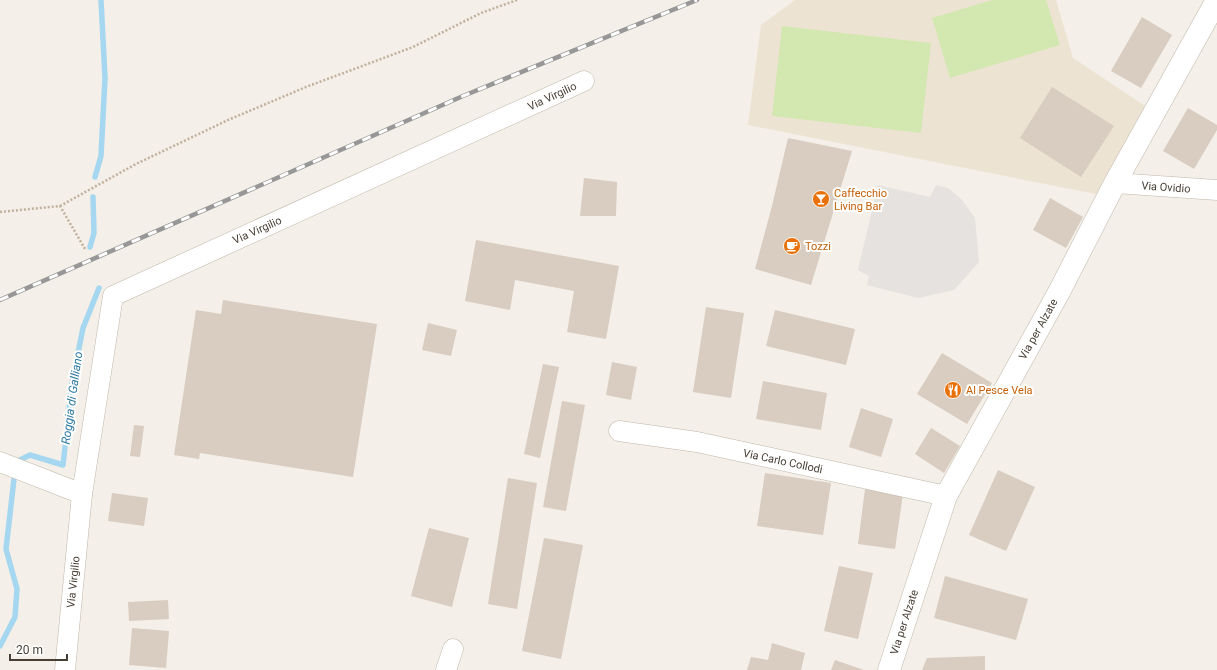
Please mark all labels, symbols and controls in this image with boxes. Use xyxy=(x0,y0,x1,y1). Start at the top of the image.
street label: Via Virgilio xyxy=(526,80,579,113)
street label: Via Ovidio xyxy=(1141,179,1191,196)
place label: Caffecchio Living Bar xyxy=(834,187,887,213)
bar icon: Caffecchio Living Bar xyxy=(811,189,831,209)
street label: Via Virgilio xyxy=(231,214,284,247)
cafe icon: Tozzi xyxy=(782,236,802,256)
place label: Tozzi xyxy=(805,240,831,253)
street label: Via per Alzate xyxy=(1016,296,1061,362)
water label: Roggia di Galliano xyxy=(59,350,85,445)
restaurant icon: Al Pesce Vela xyxy=(943,380,963,400)
place label: Al Pesce Vela xyxy=(966,384,1033,397)
street label: Via Carlo Collodi xyxy=(742,447,824,476)
street label: Via Virgilio xyxy=(64,555,83,609)
street label: Via per Alzate xyxy=(888,588,921,656)
scale bar xyxy=(10,636,67,662)
text: 20 m xyxy=(16,643,43,657)

